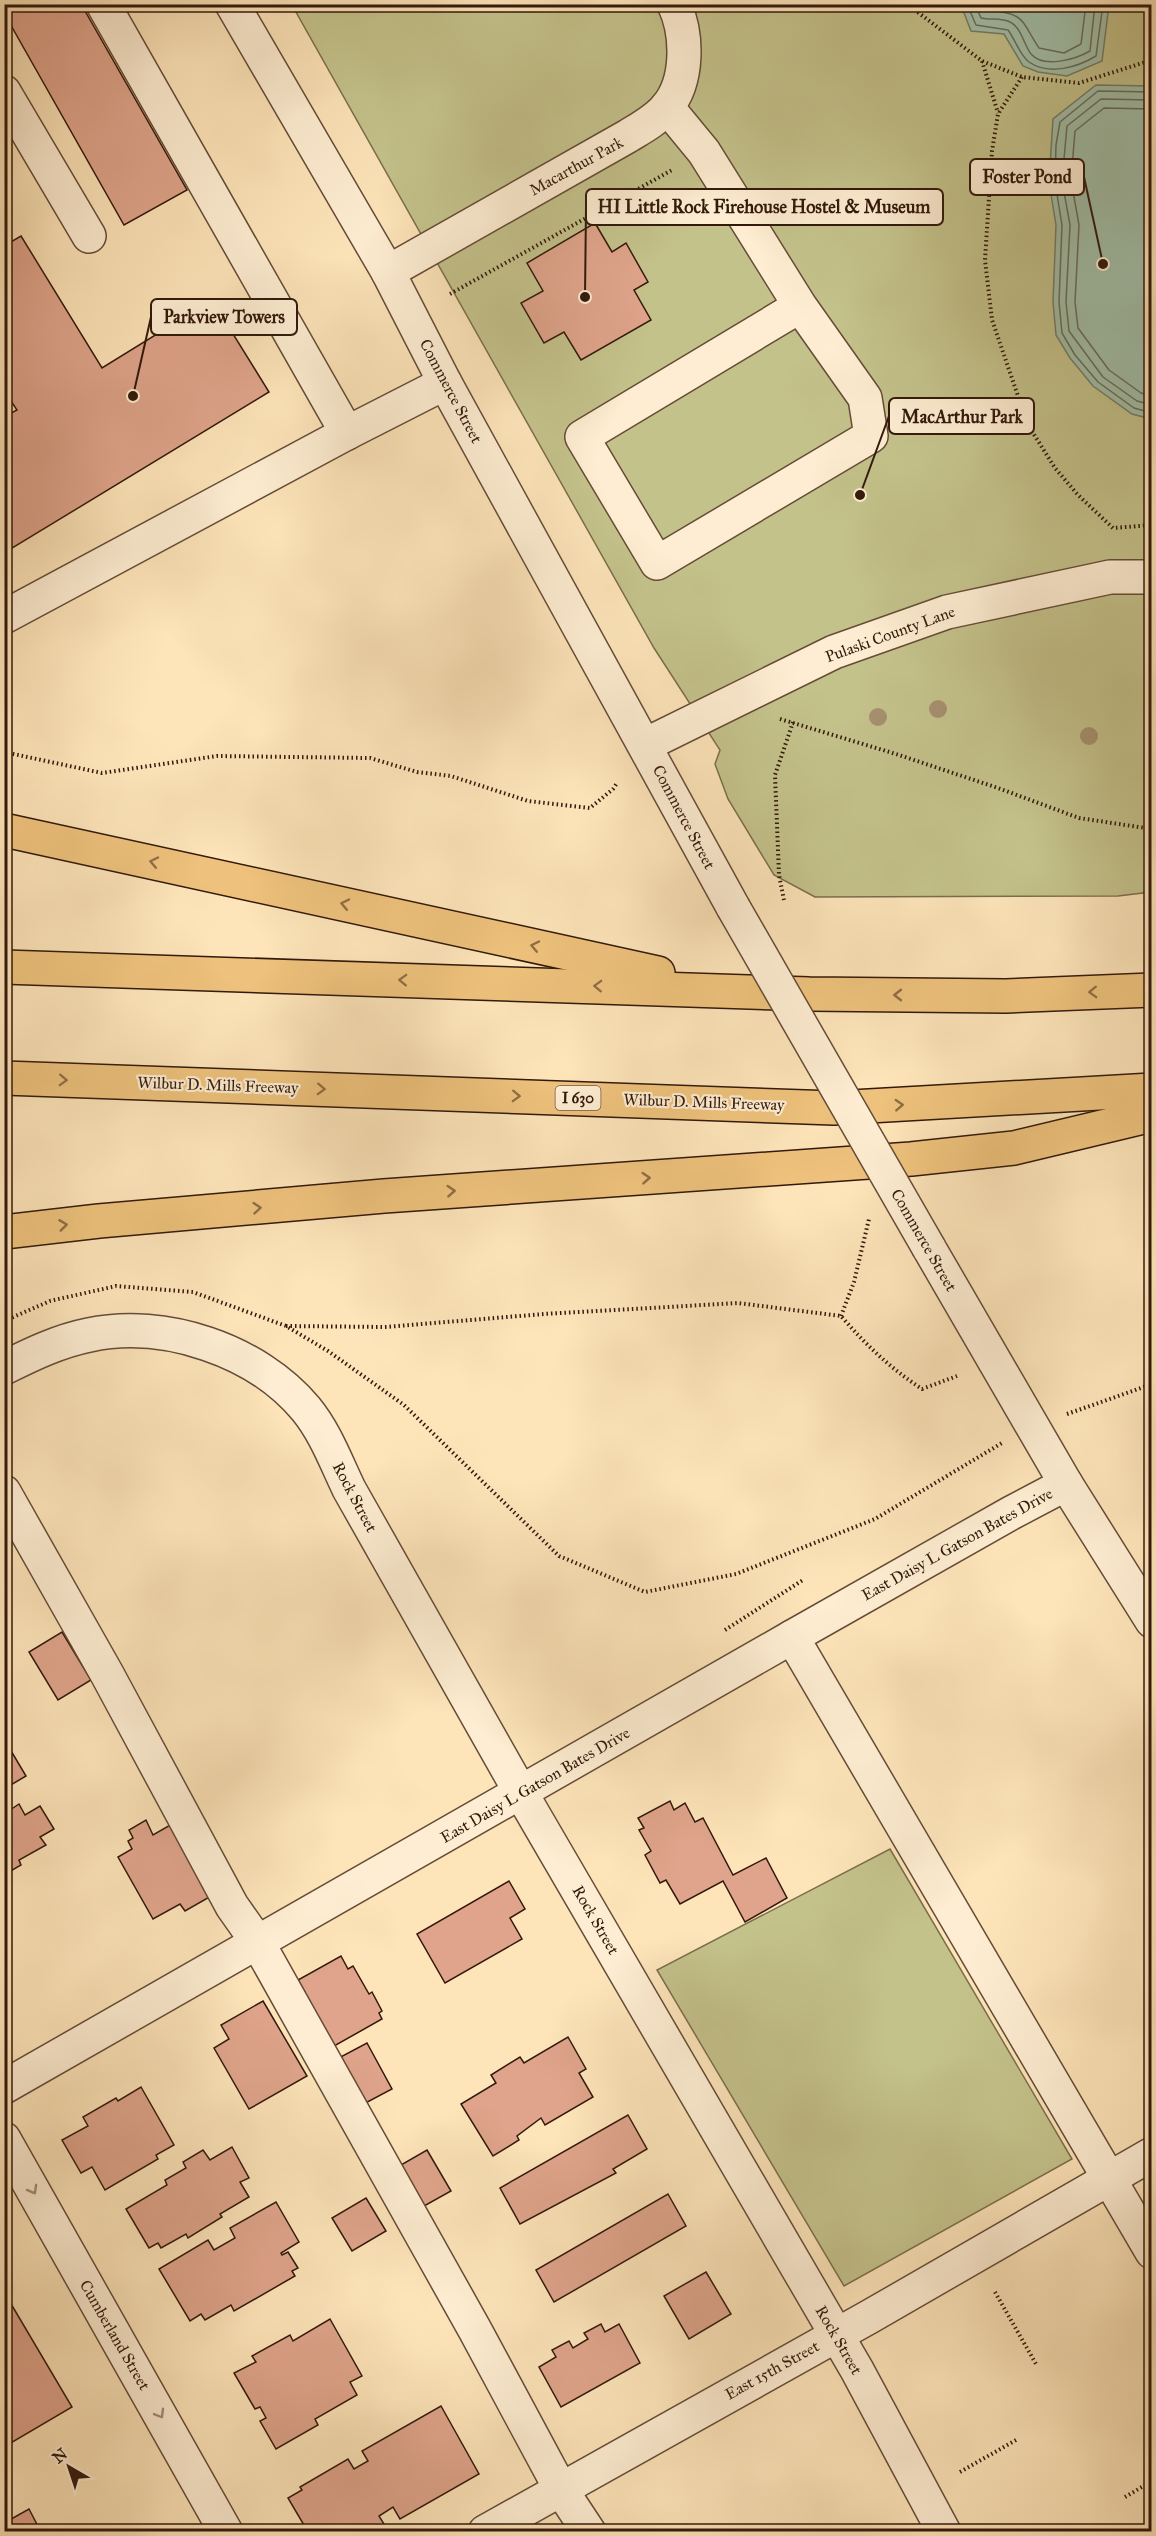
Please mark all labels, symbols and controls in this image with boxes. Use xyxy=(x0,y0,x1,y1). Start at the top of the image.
street label: Macarthur Park xyxy=(526,132,627,200)
callout: Foster Pond xyxy=(970,159,1084,195)
text: Foster Pond xyxy=(982,166,1073,188)
callout: HI Little Rock Firehouse Hostel & Museum xyxy=(586,189,943,225)
text: HI Little Rock Firehouse Hostel & Museum xyxy=(598,196,931,218)
callout: Parkview Towers xyxy=(151,299,297,335)
text: Parkview Towers xyxy=(163,306,285,328)
street label: Commerce Street xyxy=(416,336,487,447)
callout: MacArthur Park xyxy=(889,398,1034,434)
text: MacArthur Park xyxy=(901,406,1024,428)
street label: Pulaski County Lane xyxy=(823,602,958,666)
street label: Commerce Street xyxy=(649,762,720,873)
one-way arrow xyxy=(150,856,160,869)
one-way arrow xyxy=(340,898,350,911)
one-way arrow xyxy=(530,940,540,953)
one-way arrow xyxy=(399,974,408,987)
one-way arrow xyxy=(594,980,603,992)
one-way arrow xyxy=(1089,986,1098,998)
one-way arrow xyxy=(894,989,903,1001)
one-way arrow xyxy=(58,1073,67,1086)
street label: Wilbur D. Mills Freeway xyxy=(137,1073,299,1097)
one-way arrow xyxy=(316,1082,325,1095)
road number: I 630 xyxy=(556,1086,600,1110)
one-way arrow xyxy=(511,1089,520,1102)
street label: Wilbur D. Mills Freeway xyxy=(623,1090,785,1114)
one-way arrow xyxy=(895,1098,904,1111)
one-way arrow xyxy=(641,1171,650,1184)
one-way arrow xyxy=(447,1185,456,1198)
street label: Commerce Street xyxy=(887,1185,961,1295)
one-way arrow xyxy=(252,1201,261,1214)
one-way arrow xyxy=(58,1220,67,1232)
street label: Rock Street xyxy=(329,1459,382,1536)
street label: East Daisy L Gatson Bates Drive xyxy=(858,1483,1056,1604)
street label: East Daisy L Gatson Bates Drive xyxy=(437,1723,633,1847)
street label: Rock Street xyxy=(569,1882,624,1958)
one-way arrow xyxy=(26,2184,37,2194)
street label: Cumberland Street xyxy=(76,2277,154,2394)
street label: Rock Street xyxy=(812,2302,867,2378)
street label: East 15th Street xyxy=(722,2336,823,2404)
one-way arrow xyxy=(153,2408,164,2419)
north arrow xyxy=(39,2437,99,2497)
text: N xyxy=(49,2444,71,2467)

